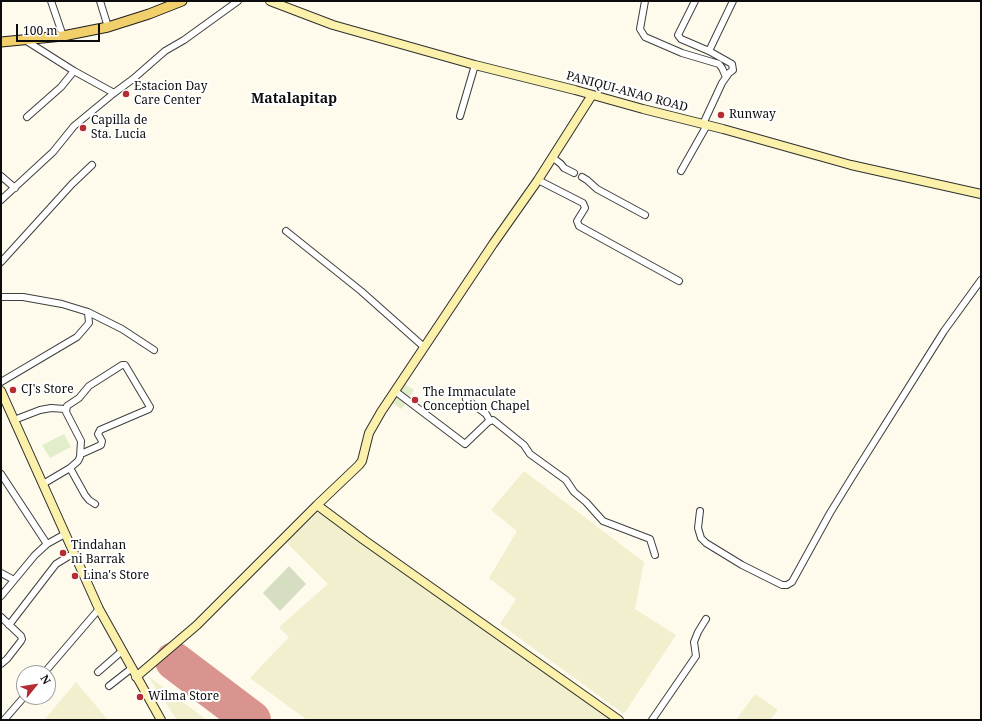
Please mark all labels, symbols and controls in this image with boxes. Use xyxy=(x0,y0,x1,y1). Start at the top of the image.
scale bar xyxy=(18,16,102,42)
text: 100 m xyxy=(23,22,58,39)
street label: PANIQUI-ANAO ROAD xyxy=(564,69,690,115)
place label: Estacion Day Care Center xyxy=(134,80,207,108)
marker: Estacion Day Care Center xyxy=(121,89,131,99)
district label: Matalapitap xyxy=(251,91,337,107)
place label: Runway xyxy=(729,108,776,122)
marker: Runway xyxy=(716,110,726,120)
place label: Capilla de Sta. Lucia xyxy=(91,114,147,142)
marker: Capilla de Sta. Lucia xyxy=(78,123,88,133)
place label: CJ's Store xyxy=(21,383,74,397)
marker: CJ's Store xyxy=(8,385,18,395)
place label: The Immaculate Conception Chapel xyxy=(423,386,530,414)
marker: The Immaculate Conception Chapel xyxy=(410,395,420,405)
place label: Tindahan ni Barrak xyxy=(71,539,126,567)
marker: Tindahan ni Barrak xyxy=(58,548,68,558)
place label: Lina's Store xyxy=(83,569,149,583)
marker: Lina's Store xyxy=(70,571,80,581)
north arrow xyxy=(16,665,56,705)
text: N xyxy=(37,672,55,687)
place label: Wilma Store xyxy=(148,690,219,704)
marker: Wilma Store xyxy=(135,692,145,702)

